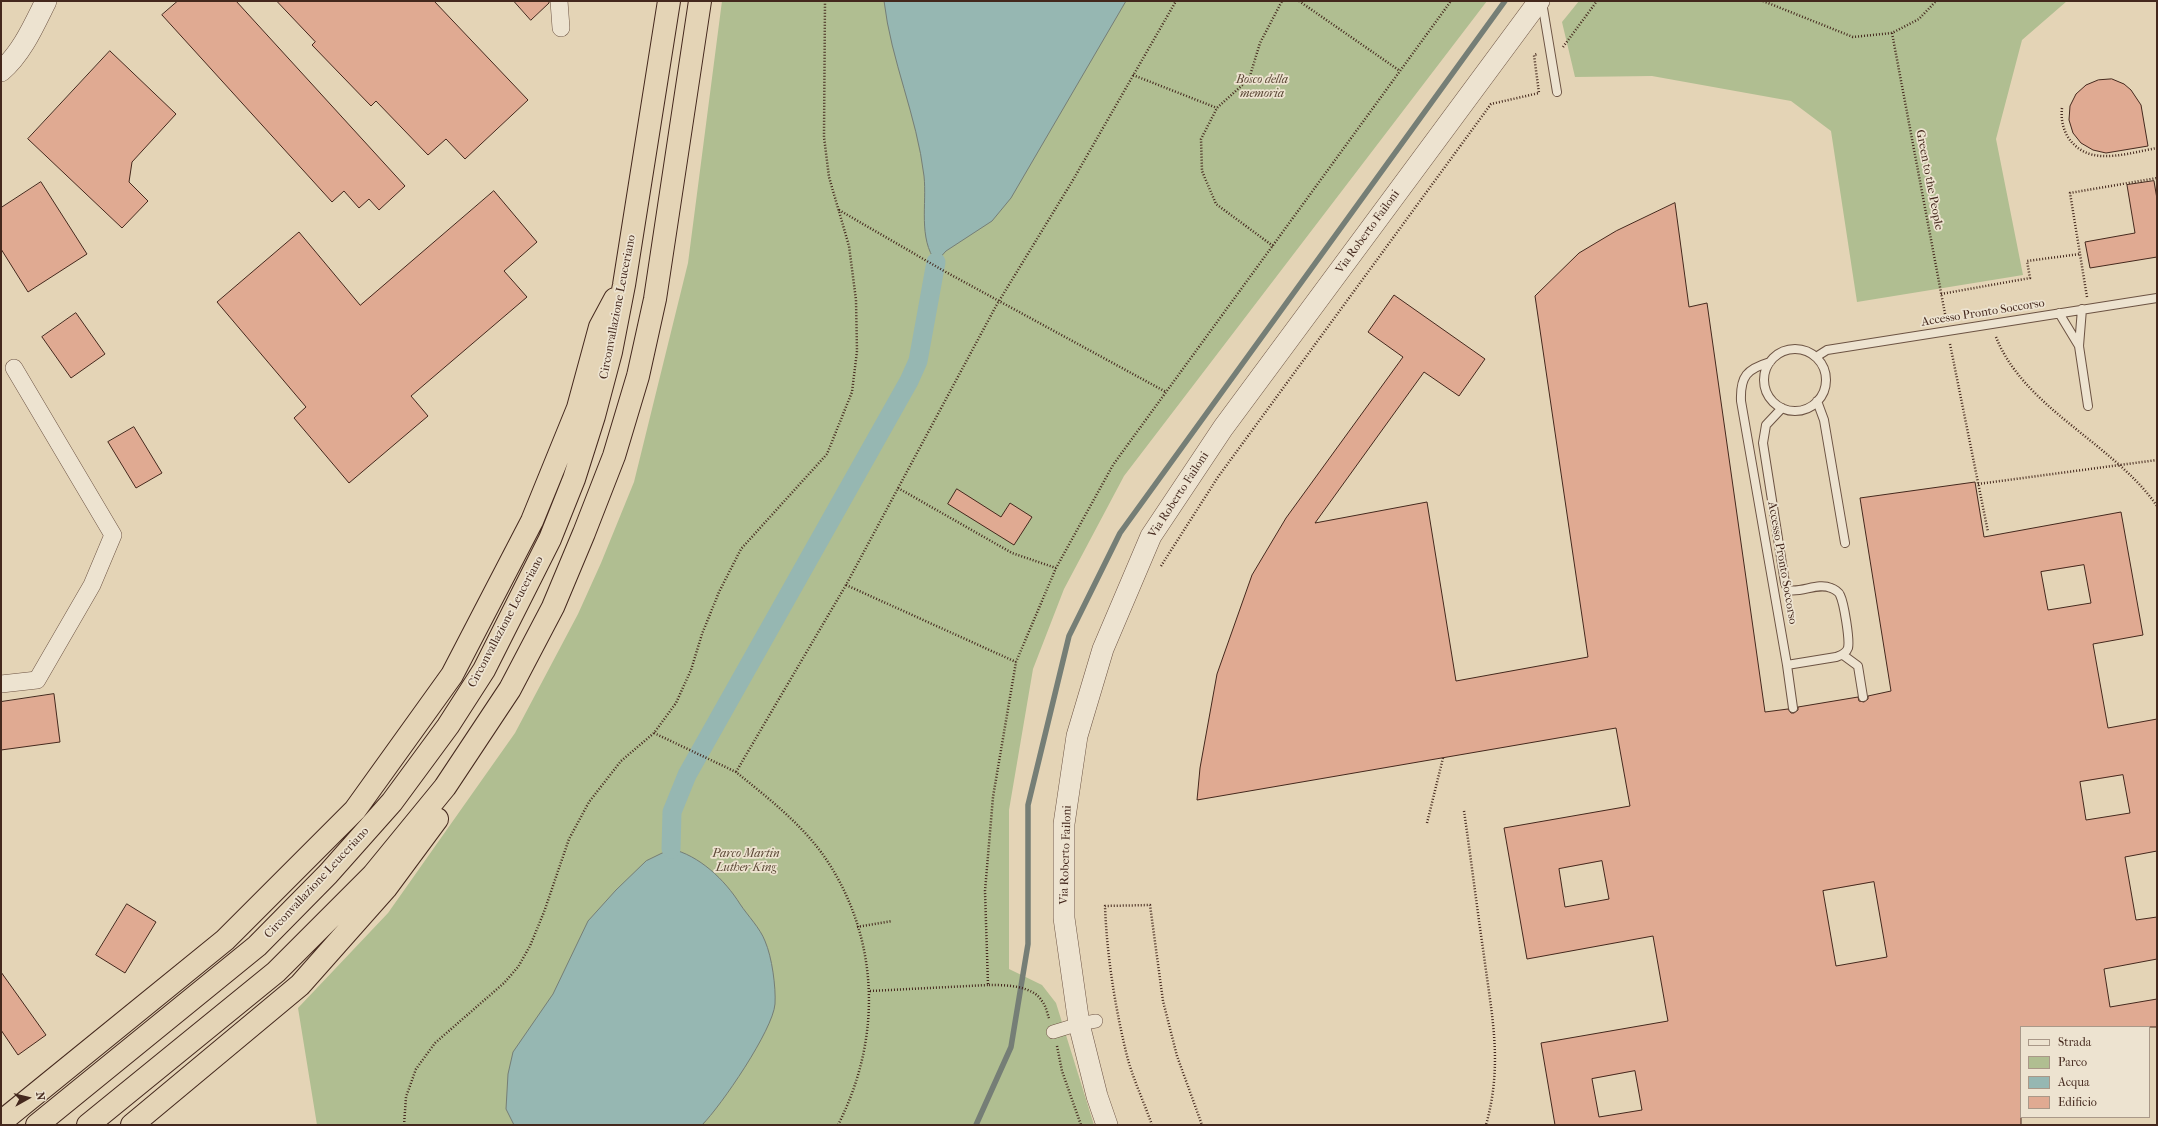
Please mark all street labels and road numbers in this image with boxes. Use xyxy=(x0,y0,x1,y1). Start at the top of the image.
street label: Green to the People xyxy=(1912,129,1946,231)
street label: Via Roberto Failoni xyxy=(1333,187,1403,277)
street label: Circonvallazione Leuceriano xyxy=(597,234,639,380)
street label: Accesso Pronto Soccorso xyxy=(1920,296,2046,330)
street label: Via Roberto Failoni xyxy=(1146,449,1212,541)
street label: Accesso Pronto Soccorso xyxy=(1764,500,1800,626)
street label: Circonvallazione Leuceriano xyxy=(465,554,547,690)
street label: Via Roberto Failoni xyxy=(1057,805,1075,905)
street label: Circonvallazione Leuceriano xyxy=(262,824,372,942)

